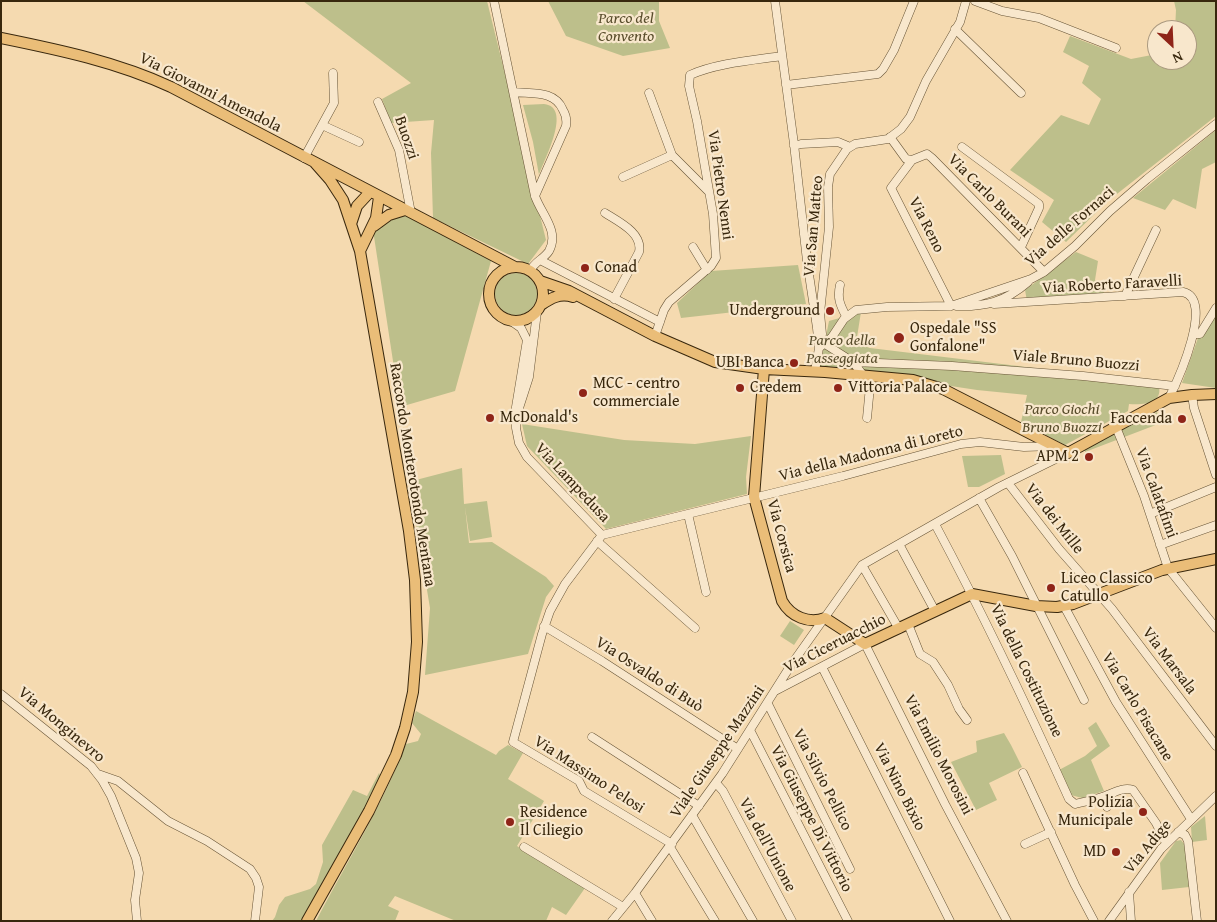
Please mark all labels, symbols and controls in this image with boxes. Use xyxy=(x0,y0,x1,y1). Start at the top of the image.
park label: Parco del Convento xyxy=(598,9,654,47)
north arrow xyxy=(1147,20,1197,70)
text: N xyxy=(1169,47,1186,69)
street label: Via Giovanni Amendola xyxy=(136,49,284,137)
street label: Buozzi xyxy=(390,114,422,162)
street label: Via Pietro Nenni xyxy=(703,129,737,241)
street label: Via Carlo Burani xyxy=(943,150,1035,242)
street label: Via San Matteo xyxy=(800,175,828,277)
street label: Via delle Fornaci xyxy=(1021,183,1119,271)
street label: Via Reno xyxy=(904,194,948,256)
place label: Conad xyxy=(595,258,637,278)
marker: Conad xyxy=(579,262,591,274)
street label: Via Roberto Faravelli xyxy=(1041,272,1183,298)
place label: Underground xyxy=(729,301,820,321)
marker: Underground xyxy=(824,305,836,317)
place label: Ospedale "SS Gonfalone" xyxy=(910,319,996,357)
park label: Parco della Passeggiata xyxy=(806,331,878,369)
marker: Ospedale "SS Gonfalone" xyxy=(892,331,906,345)
street label: Viale Bruno Buozzi xyxy=(1012,346,1140,376)
place label: UBI Banca xyxy=(716,353,784,373)
marker: UBI Banca xyxy=(788,357,800,369)
street label: Raccordo Monterotondo Mentana xyxy=(385,362,439,588)
place label: MCC - centro commerciale xyxy=(593,374,680,412)
place label: Credem xyxy=(750,378,802,398)
place label: Vittoria Palace xyxy=(848,378,947,398)
marker: Credem xyxy=(734,382,746,394)
marker: Vittoria Palace xyxy=(832,382,844,394)
marker: MCC - centro commerciale xyxy=(577,387,589,399)
park label: Parco Giochi Bruno Buozzi xyxy=(1022,400,1102,438)
place label: McDonald's xyxy=(500,408,578,428)
place label: Faccenda xyxy=(1110,409,1172,429)
marker: McDonald's xyxy=(484,412,496,424)
marker: Faccenda xyxy=(1176,413,1188,425)
street label: Via della Madonna di Loreto xyxy=(777,422,965,486)
street label: Via Lampedusa xyxy=(530,439,614,527)
street label: Via Calatafimi xyxy=(1131,445,1181,541)
place label: APM 2 xyxy=(1036,447,1079,467)
marker: APM 2 xyxy=(1083,451,1095,463)
street label: Via dei Mille xyxy=(1021,480,1087,558)
street label: Via Corsica xyxy=(762,497,800,575)
place label: Liceo Classico Catullo xyxy=(1061,569,1153,607)
marker: Liceo Classico Catullo xyxy=(1045,582,1057,594)
street label: Via della Costituzione xyxy=(985,601,1067,741)
street label: Via Ciceruacchio xyxy=(781,610,889,678)
street label: Via Marsala xyxy=(1137,624,1201,698)
street label: Via Osvaldo di Buò xyxy=(592,633,706,717)
street label: Via Carlo Pisacane xyxy=(1097,649,1177,765)
street label: Viale Giuseppe Mazzini xyxy=(667,682,769,822)
street label: Via Monginevro xyxy=(14,683,108,767)
street label: Via Emilio Morosini xyxy=(899,692,977,818)
street label: Via Silvio Pellico xyxy=(788,726,856,834)
street label: Via Massimo Pelosi xyxy=(530,732,648,818)
street label: Via Nino Bixio xyxy=(869,740,929,834)
street label: Via Giuseppe Di Vittorio xyxy=(766,742,856,896)
place label: Polizia Municipale xyxy=(1058,793,1133,831)
street label: Via dell'Unione xyxy=(734,795,800,895)
place label: Residence Il Ciliegio xyxy=(520,803,587,841)
marker: Polizia Municipale xyxy=(1137,806,1149,818)
marker: Residence Il Ciliegio xyxy=(504,816,516,828)
street label: Via Adige xyxy=(1120,816,1176,878)
place label: MD xyxy=(1083,842,1106,862)
marker: MD xyxy=(1110,846,1122,858)

